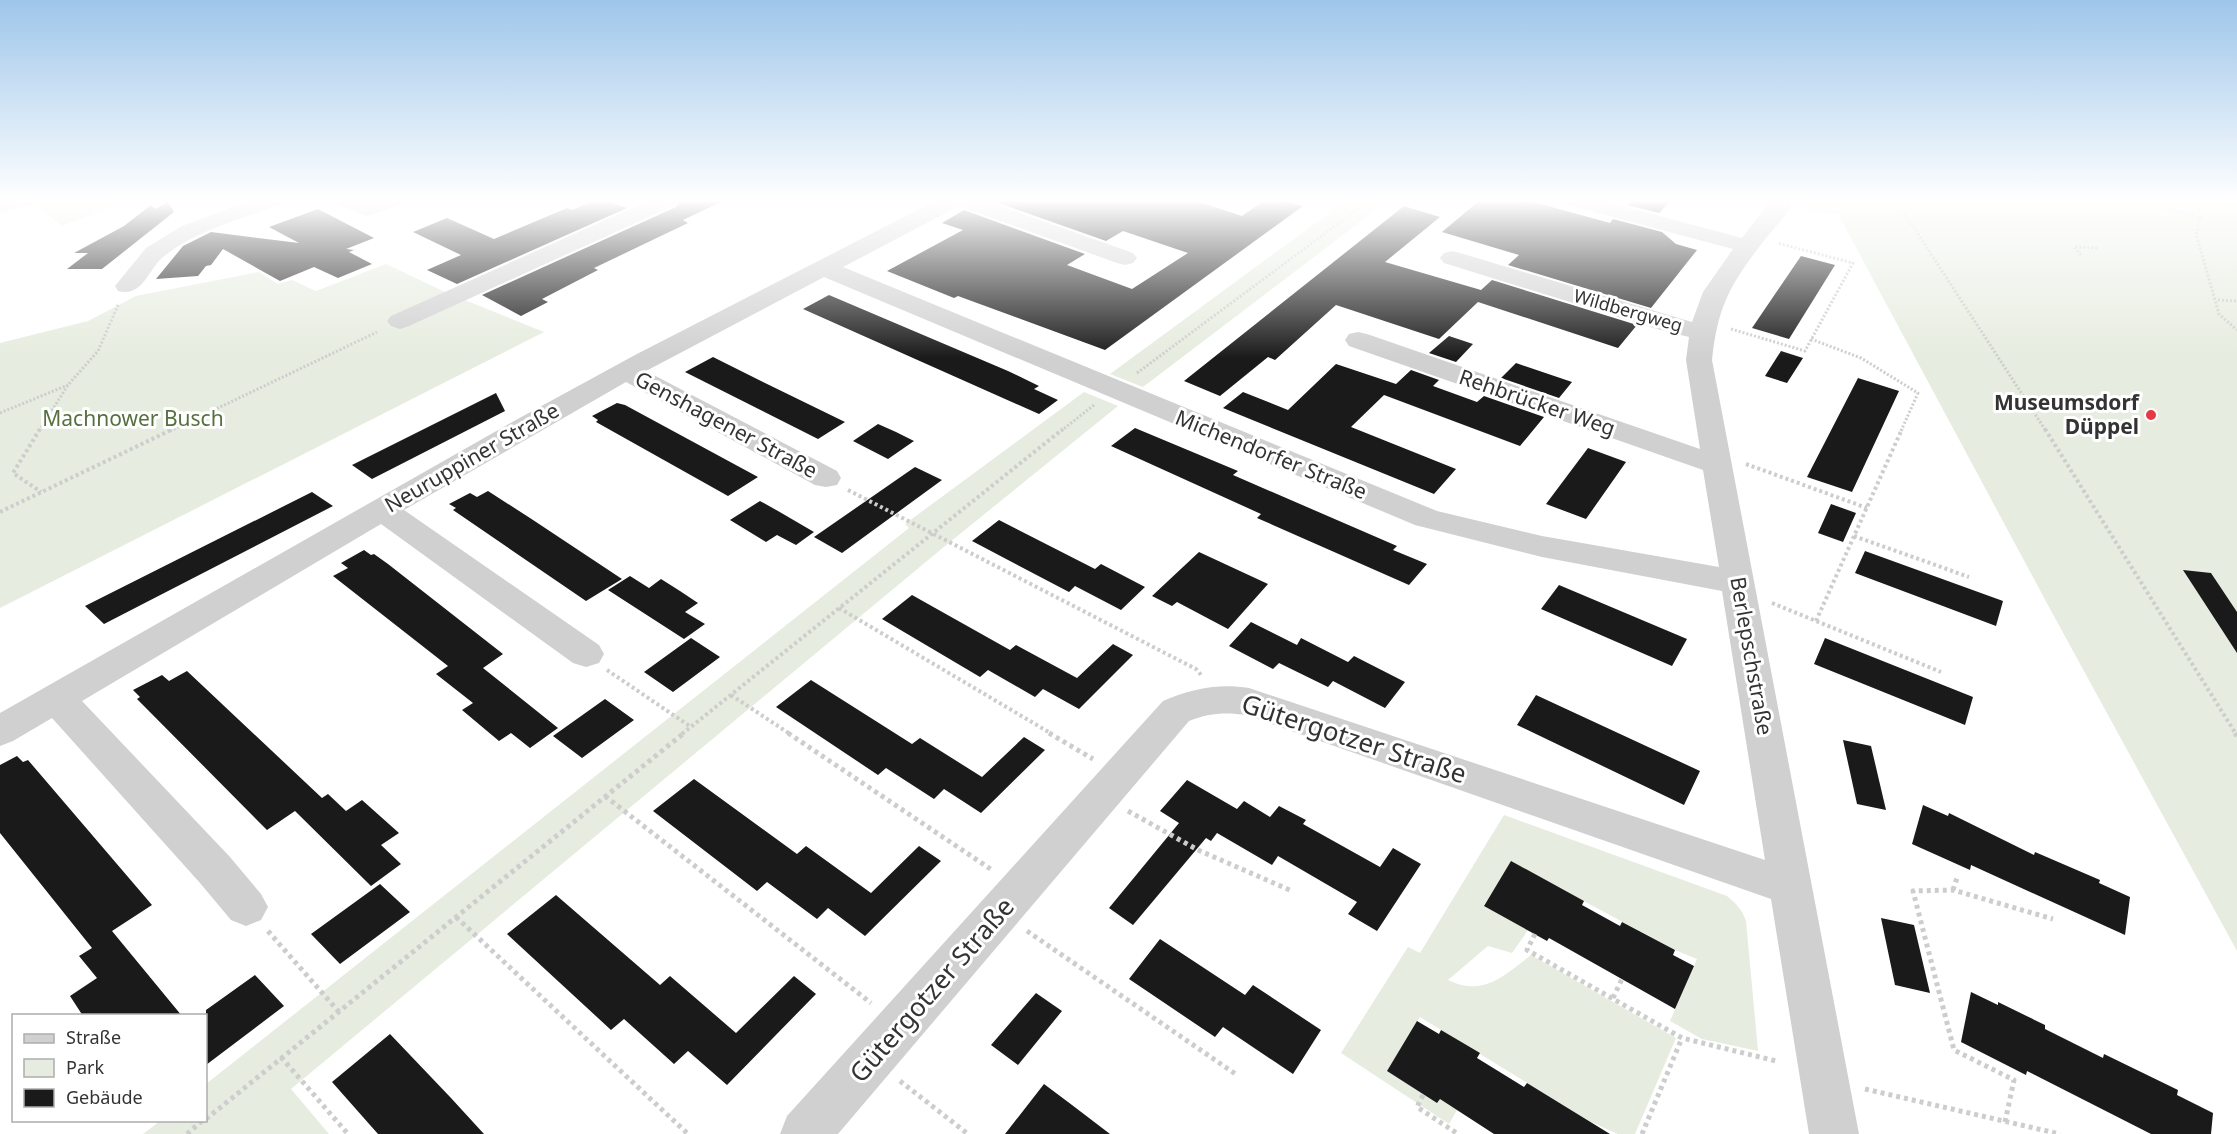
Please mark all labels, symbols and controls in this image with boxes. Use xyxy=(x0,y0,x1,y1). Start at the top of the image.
street label: Wildbergweg xyxy=(1571,283,1685,337)
street label: Rehbrücker Weg xyxy=(1455,362,1619,442)
street label: Genshagener Straße xyxy=(630,364,823,484)
place label: Museumsdorf Düppel xyxy=(1994,388,2141,440)
street label: Neuruppiner Straße xyxy=(379,396,564,518)
street label: Michendorfer Straße xyxy=(1172,403,1371,505)
park label: Machnower Busch xyxy=(42,404,224,432)
marker: Museumsdorf Düppel xyxy=(2144,408,2158,422)
street label: Berlepschstraße xyxy=(1724,574,1780,737)
street label: Gütergotzer Straße xyxy=(1237,685,1471,791)
street label: Gütergotzer Straße xyxy=(841,889,1022,1090)
legend xyxy=(12,1014,207,1122)
text: Straße xyxy=(66,1025,121,1049)
text: Park xyxy=(66,1055,104,1079)
text: Gebäude xyxy=(66,1085,143,1109)

